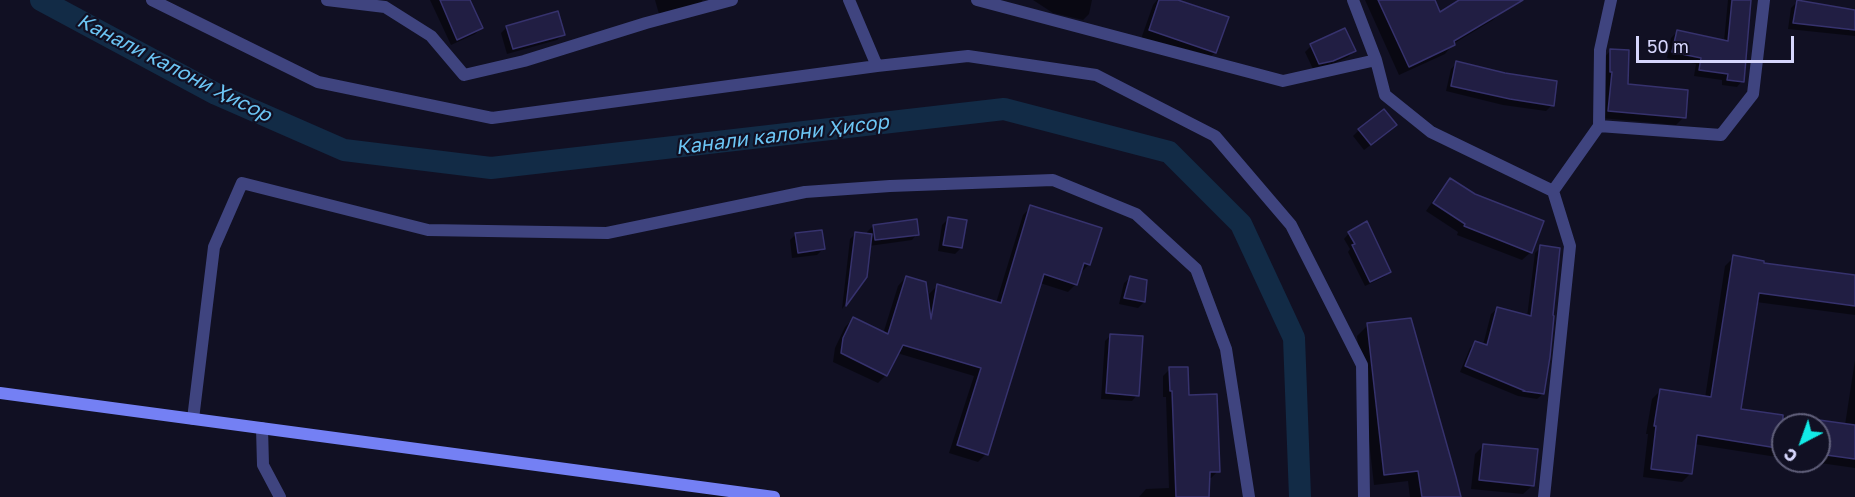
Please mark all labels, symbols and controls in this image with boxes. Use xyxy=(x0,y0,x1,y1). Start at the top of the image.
water label: Канали калони Ҳисор xyxy=(73,9,275,127)
scale bar xyxy=(1639,24,1796,62)
text: 50 m xyxy=(1647,35,1689,57)
water label: Канали калони Ҳисор xyxy=(674,110,890,160)
north arrow xyxy=(1771,413,1831,473)
text: С xyxy=(1780,444,1801,466)

